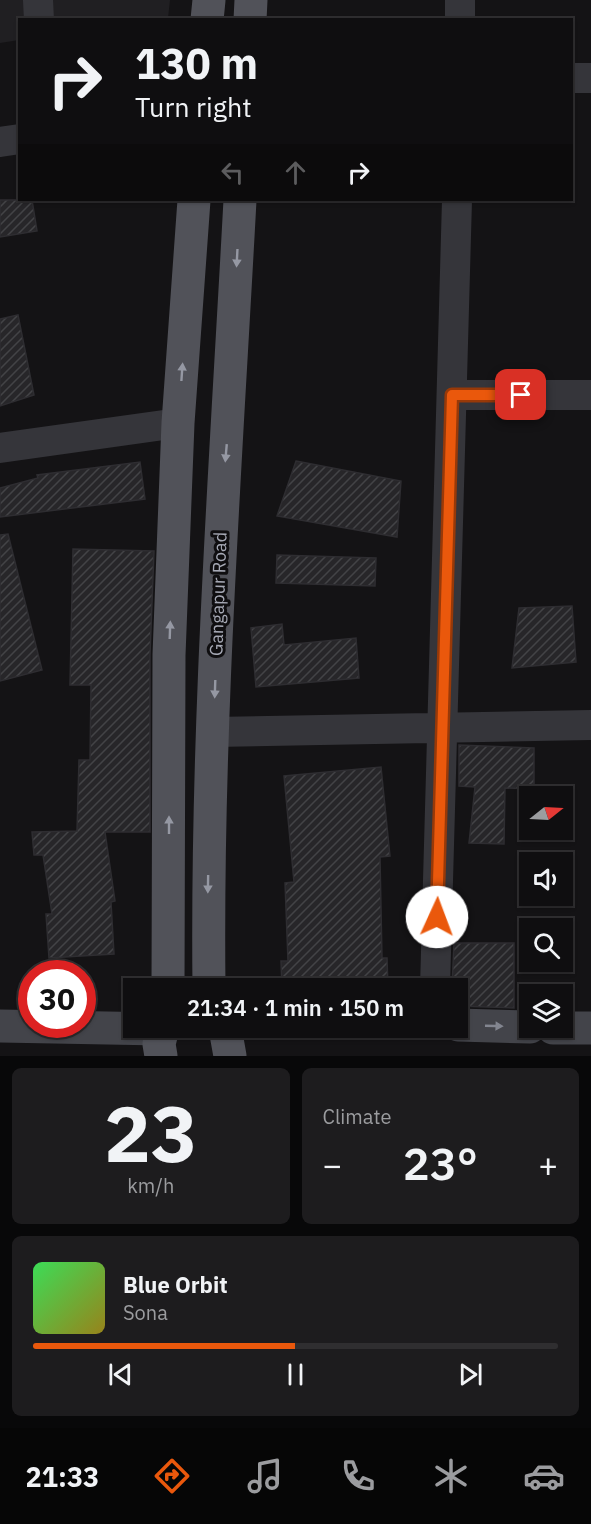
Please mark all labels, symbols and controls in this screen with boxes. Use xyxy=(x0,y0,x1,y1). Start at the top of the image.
text: 130 m xyxy=(135,36,258,91)
icon: right xyxy=(36,42,114,120)
text: Turn right xyxy=(135,89,252,124)
icon: left xyxy=(216,156,249,189)
icon: ahead xyxy=(279,156,312,189)
icon: right xyxy=(342,156,375,189)
one-way arrow xyxy=(232,248,241,267)
one-way arrow xyxy=(177,363,187,382)
pin xyxy=(495,369,546,420)
icon: arrive xyxy=(504,378,537,411)
one-way arrow xyxy=(221,443,231,462)
street label: Gangapur Road xyxy=(204,531,232,657)
one-way arrow xyxy=(166,621,175,640)
one-way arrow xyxy=(210,680,219,699)
north arrow xyxy=(519,786,573,840)
map controls xyxy=(519,786,573,1038)
one-way arrow xyxy=(164,816,173,835)
button: sound xyxy=(519,852,573,906)
one-way arrow xyxy=(204,875,213,894)
position arrow xyxy=(405,885,469,949)
button: search xyxy=(519,918,573,972)
speed limit sign: 30 xyxy=(18,960,96,1038)
button: layers xyxy=(519,984,573,1038)
text: 21:34 · 1 min · 150 m xyxy=(187,993,404,1022)
one-way arrow xyxy=(484,1021,503,1031)
text: 23 xyxy=(104,1082,198,1183)
text: Climate xyxy=(323,1103,391,1130)
text: 23° xyxy=(403,1134,478,1192)
text: − xyxy=(323,1143,342,1186)
text: + xyxy=(538,1143,558,1186)
text: km/h xyxy=(127,1172,174,1199)
text: Blue Orbit xyxy=(123,1270,228,1299)
text: Sona xyxy=(123,1299,168,1326)
icon: previous xyxy=(104,1358,137,1391)
icon: pause xyxy=(279,1358,312,1391)
icon: next xyxy=(454,1358,487,1391)
icon: directions xyxy=(151,1455,193,1497)
icon: music xyxy=(244,1455,286,1497)
icon: phone xyxy=(337,1455,379,1497)
icon: climate xyxy=(430,1455,472,1497)
icon: car xyxy=(523,1455,565,1497)
text: 21:33 xyxy=(26,1459,99,1494)

